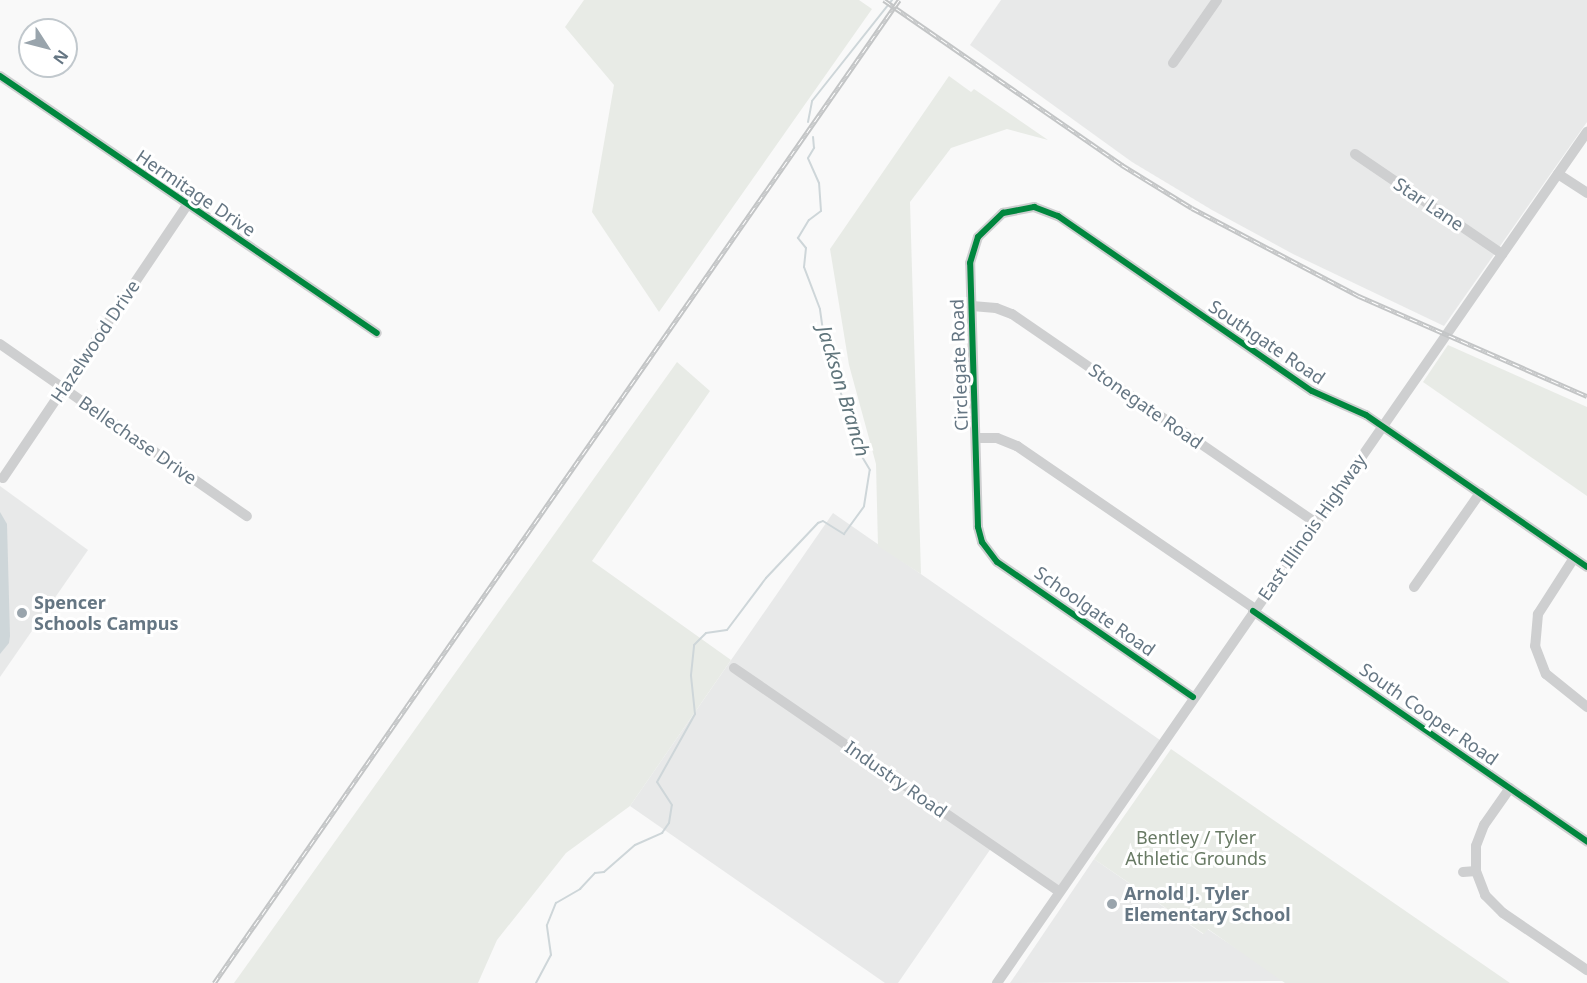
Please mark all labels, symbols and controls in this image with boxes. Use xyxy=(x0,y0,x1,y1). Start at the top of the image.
north arrow xyxy=(18,18,78,78)
text: N xyxy=(48,46,74,69)
street label: Hermitage Drive xyxy=(132,145,260,241)
street label: Star Lane xyxy=(1390,173,1468,235)
street label: Hazelwood Drive xyxy=(46,276,144,406)
street label: Southgate Road xyxy=(1205,295,1329,389)
street label: Circlegate Road xyxy=(946,299,972,431)
water label: Jackson Branch xyxy=(813,323,875,459)
street label: Stonegate Road xyxy=(1085,359,1207,453)
street label: Bellechase Drive xyxy=(75,391,201,489)
street label: East Illinois Highway xyxy=(1253,450,1371,604)
street label: Schoolgate Road xyxy=(1031,561,1159,661)
place label: Spencer Schools Campus xyxy=(34,592,178,634)
marker: Spencer Schools Campus xyxy=(15,606,29,620)
street label: South Cooper Road xyxy=(1356,658,1502,770)
street label: Industry Road xyxy=(841,736,951,822)
park label: Bentley / Tyler Athletic Grounds xyxy=(1125,827,1267,870)
place label: Arnold J. Tyler Elementary School xyxy=(1124,883,1291,926)
marker: Arnold J. Tyler Elementary School xyxy=(1105,897,1119,911)

